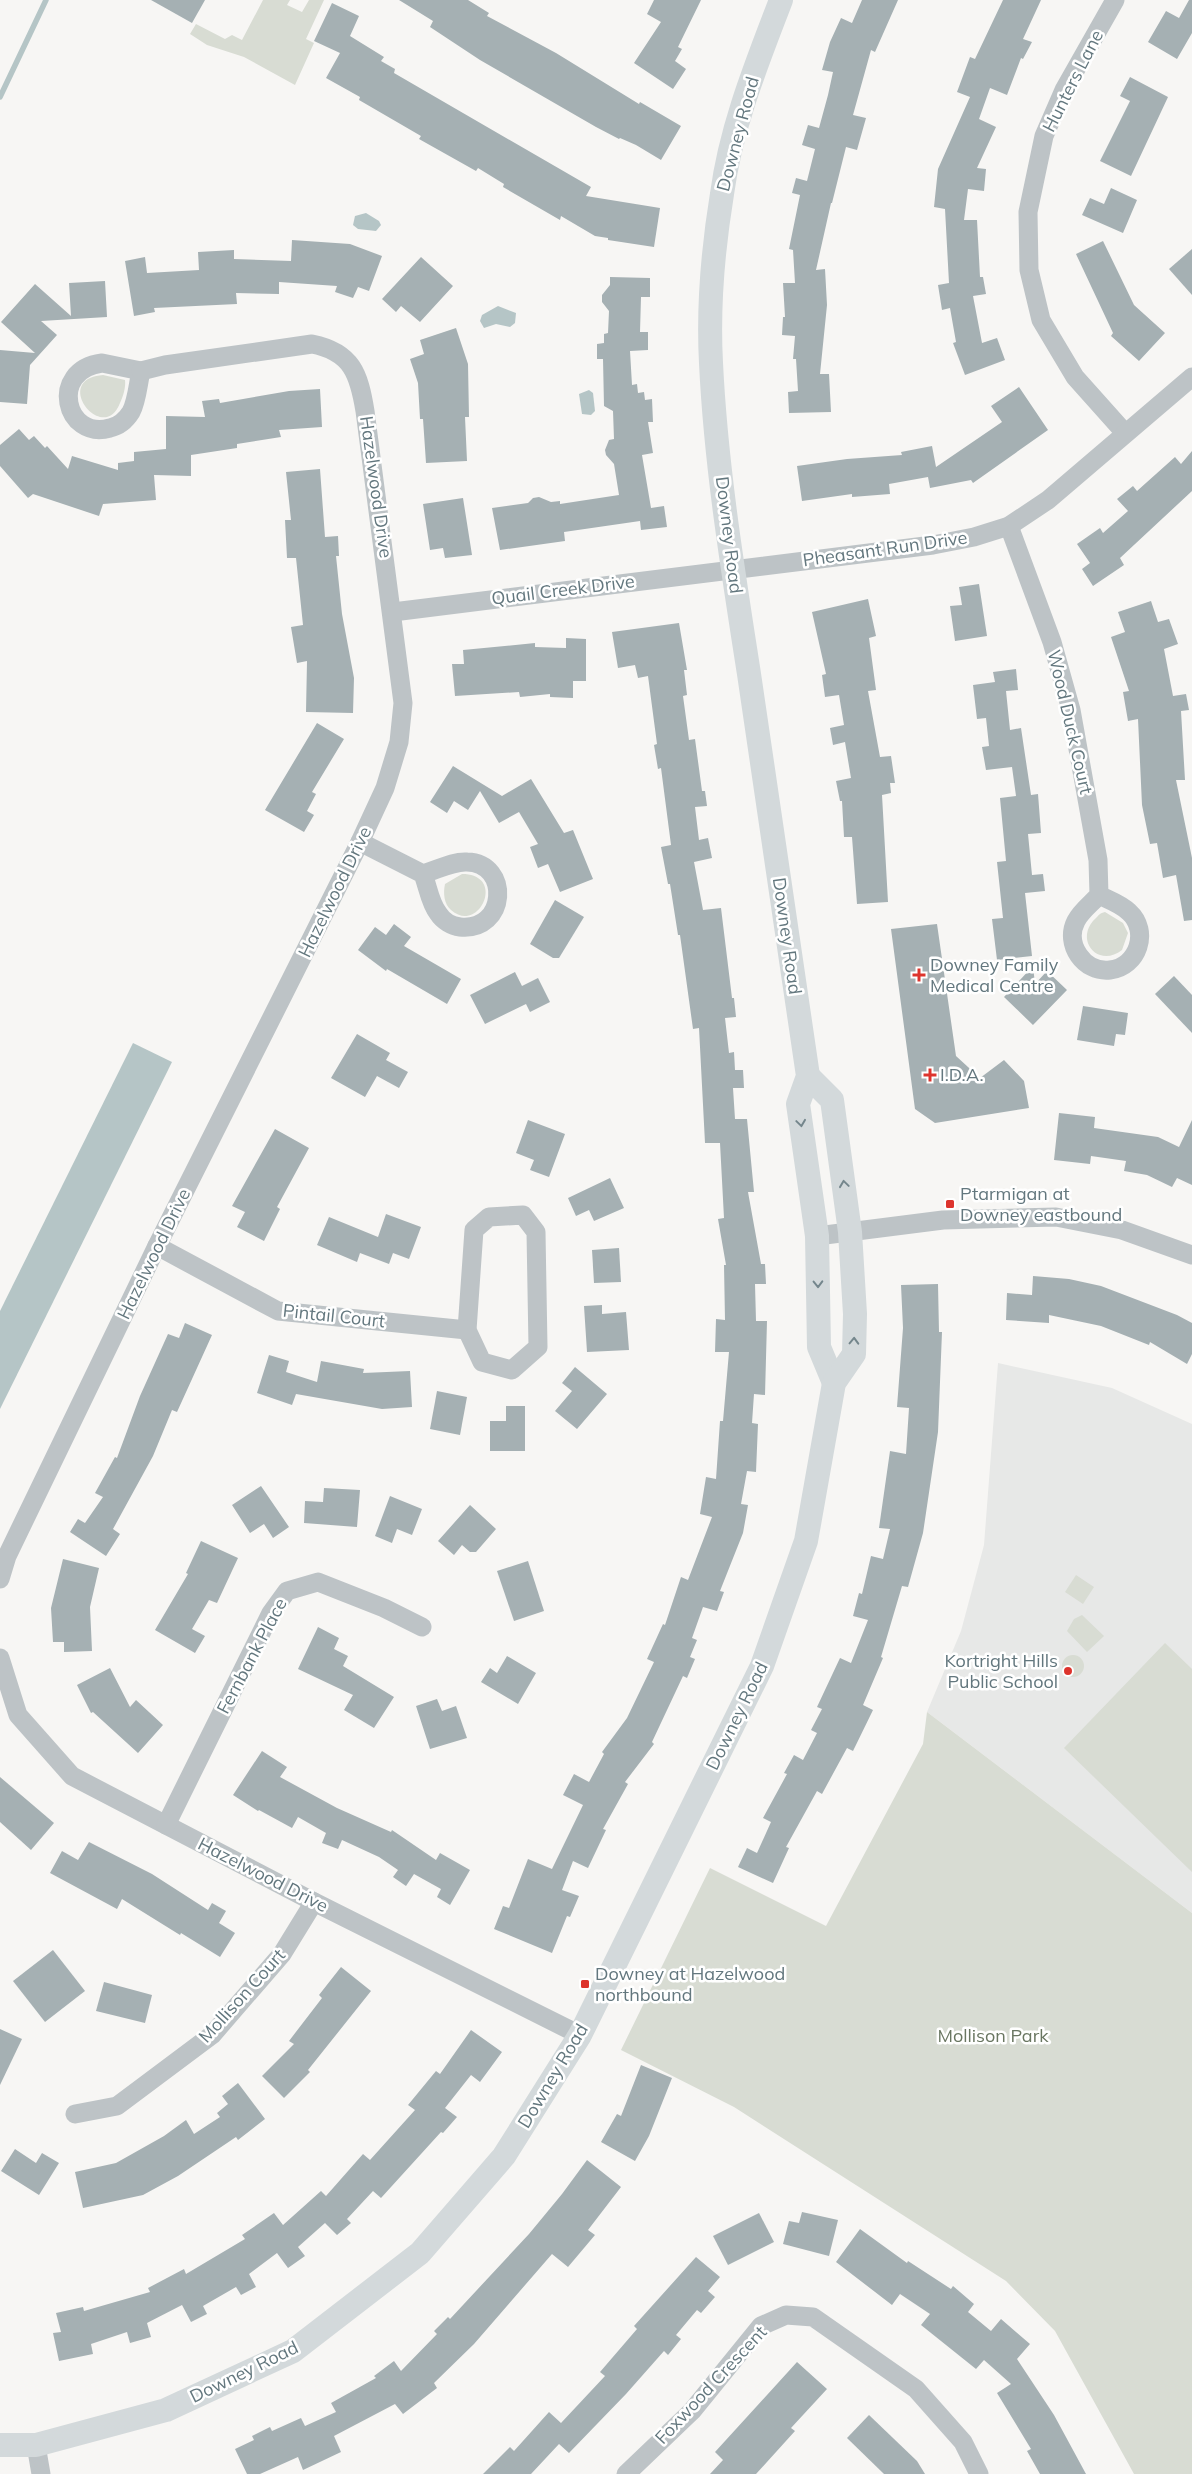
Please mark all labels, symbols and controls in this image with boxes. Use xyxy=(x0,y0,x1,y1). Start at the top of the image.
street label: Hunters Lane xyxy=(1037,26,1108,136)
street label: Downey Road xyxy=(711,74,764,194)
street label: Hazelwood Drive xyxy=(355,415,398,559)
street label: Downey Road xyxy=(711,475,748,595)
street label: Pheasant Run Drive xyxy=(801,526,969,571)
street label: Quail Creek Drive xyxy=(490,569,636,610)
street label: Wood Duck Court xyxy=(1043,647,1098,796)
street label: Hazelwood Drive xyxy=(293,823,376,961)
street label: Downey Road xyxy=(768,876,807,996)
place label: Downey Family Medical Centre xyxy=(930,953,1059,997)
marker: Downey Family Medical Centre xyxy=(912,968,926,982)
place label: I.D.A. xyxy=(940,1063,984,1086)
marker: I.D.A. xyxy=(924,1069,936,1081)
one-way arrow xyxy=(795,1118,805,1127)
one-way arrow xyxy=(839,1179,850,1187)
place label: Ptarmigan at Downey eastbound xyxy=(960,1182,1122,1226)
street label: Hazelwood Drive xyxy=(112,1185,195,1323)
marker: Ptarmigan at Downey eastbound xyxy=(944,1198,956,1210)
one-way arrow xyxy=(813,1281,823,1289)
street label: Pintail Court xyxy=(282,1299,386,1332)
one-way arrow xyxy=(849,1337,859,1344)
street label: Fernbank Place xyxy=(211,1594,292,1718)
place label: Kortright Hills Public School xyxy=(944,1649,1058,1693)
street label: Downey Road xyxy=(700,1658,773,1774)
marker: Kortright Hills Public School xyxy=(1062,1665,1074,1677)
street label: Hazelwood Drive xyxy=(194,1832,332,1917)
street label: Mollison Court xyxy=(193,1944,290,2047)
place label: Downey at Hazelwood northbound xyxy=(595,1962,785,2006)
marker: Downey at Hazelwood northbound xyxy=(579,1978,591,1990)
street label: Downey Road xyxy=(512,2019,593,2132)
park label: Mollison Park xyxy=(938,2024,1049,2047)
street label: Foxwood Crescent xyxy=(650,2321,771,2449)
street label: Downey Road xyxy=(186,2335,302,2408)

